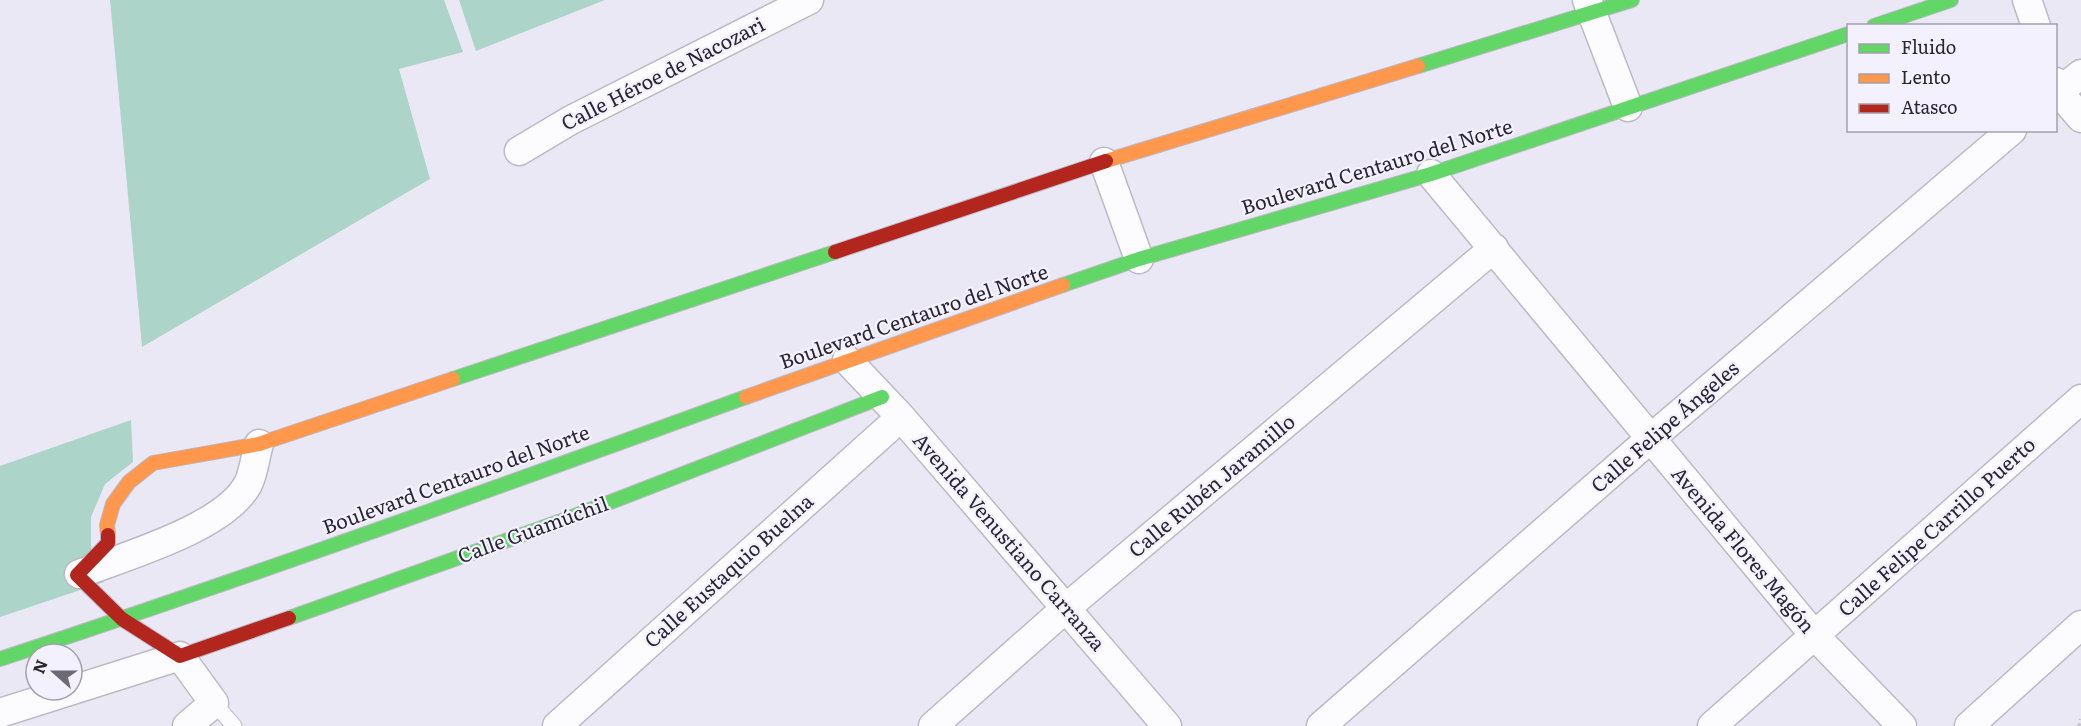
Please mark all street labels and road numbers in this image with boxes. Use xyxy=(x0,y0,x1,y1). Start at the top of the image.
street label: Calle Héroe de Nacozari xyxy=(555,8,769,137)
street label: Boulevard Centauro del Norte xyxy=(1237,109,1516,221)
street label: Boulevard Centauro del Norte xyxy=(775,255,1052,375)
street label: Calle Felipe Ángeles xyxy=(1583,353,1744,498)
street label: Calle Rubén Jaramillo xyxy=(1121,406,1301,563)
street label: Boulevard Centauro del Norte xyxy=(318,416,593,540)
street label: Avenida Venustiano Carranza xyxy=(907,425,1114,656)
street label: Calle Felipe Carrillo Puerto xyxy=(1830,428,2041,623)
street label: Avenida Flores Magón xyxy=(1666,459,1823,639)
street label: Calle Eustaquio Buelna xyxy=(637,485,819,654)
street label: Calle Guamúchil xyxy=(453,487,612,569)

